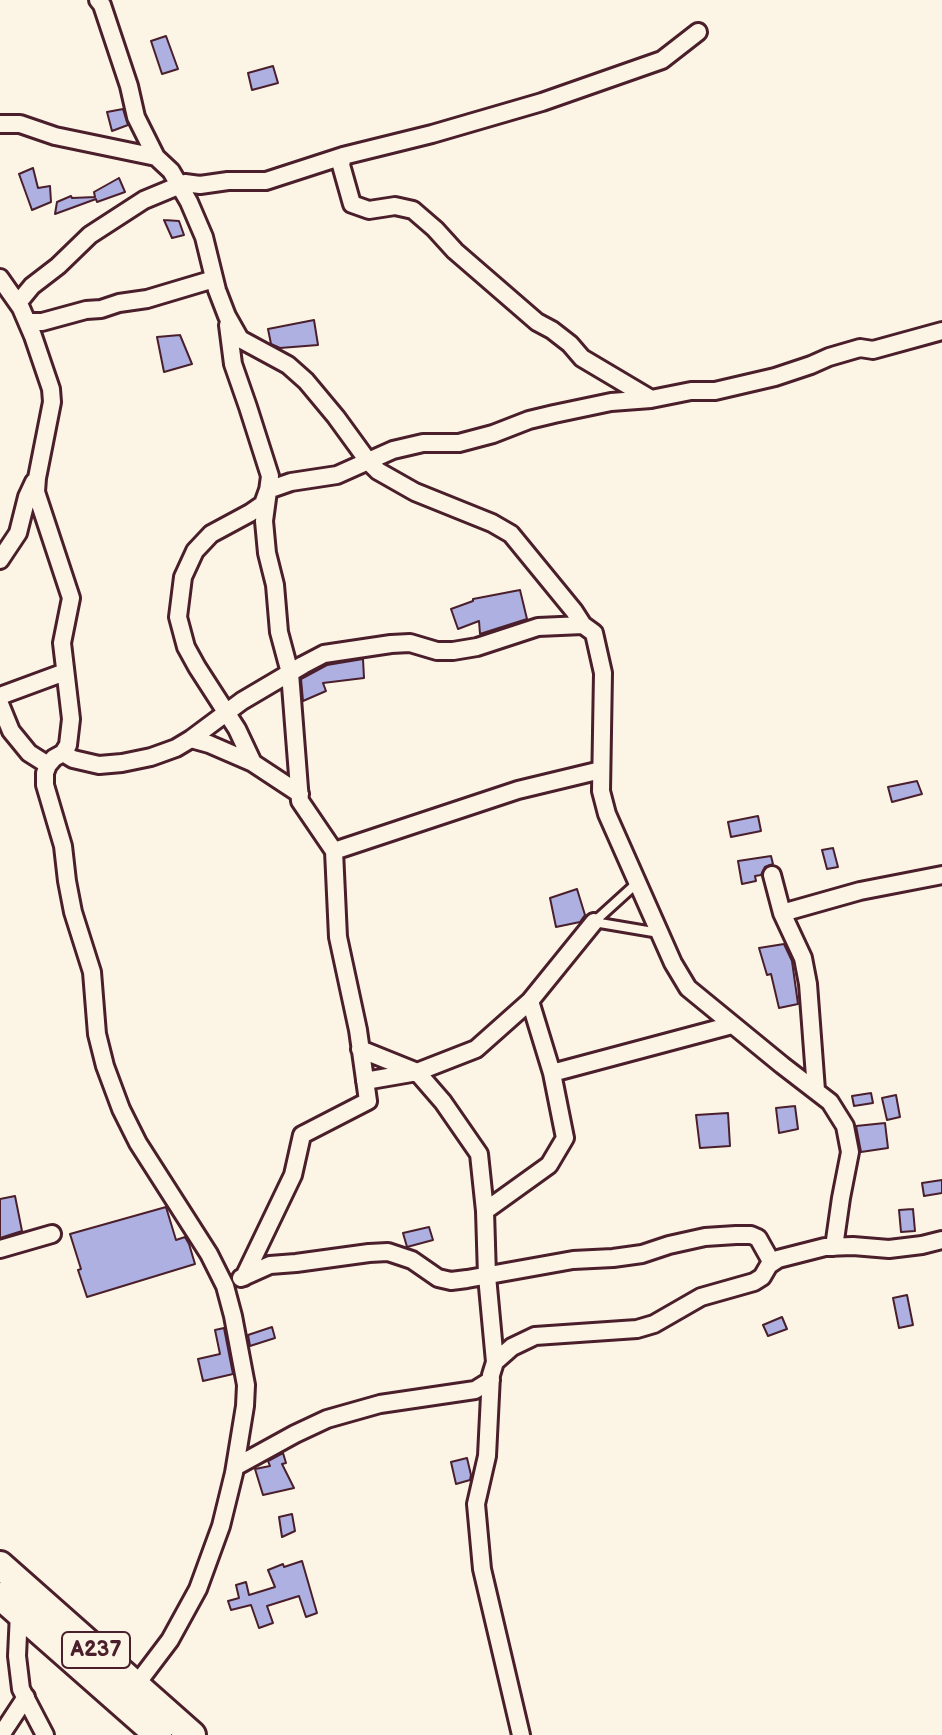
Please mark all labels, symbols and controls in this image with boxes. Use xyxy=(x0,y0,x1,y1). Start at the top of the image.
road number: A237 xyxy=(62,1632,130,1668)

